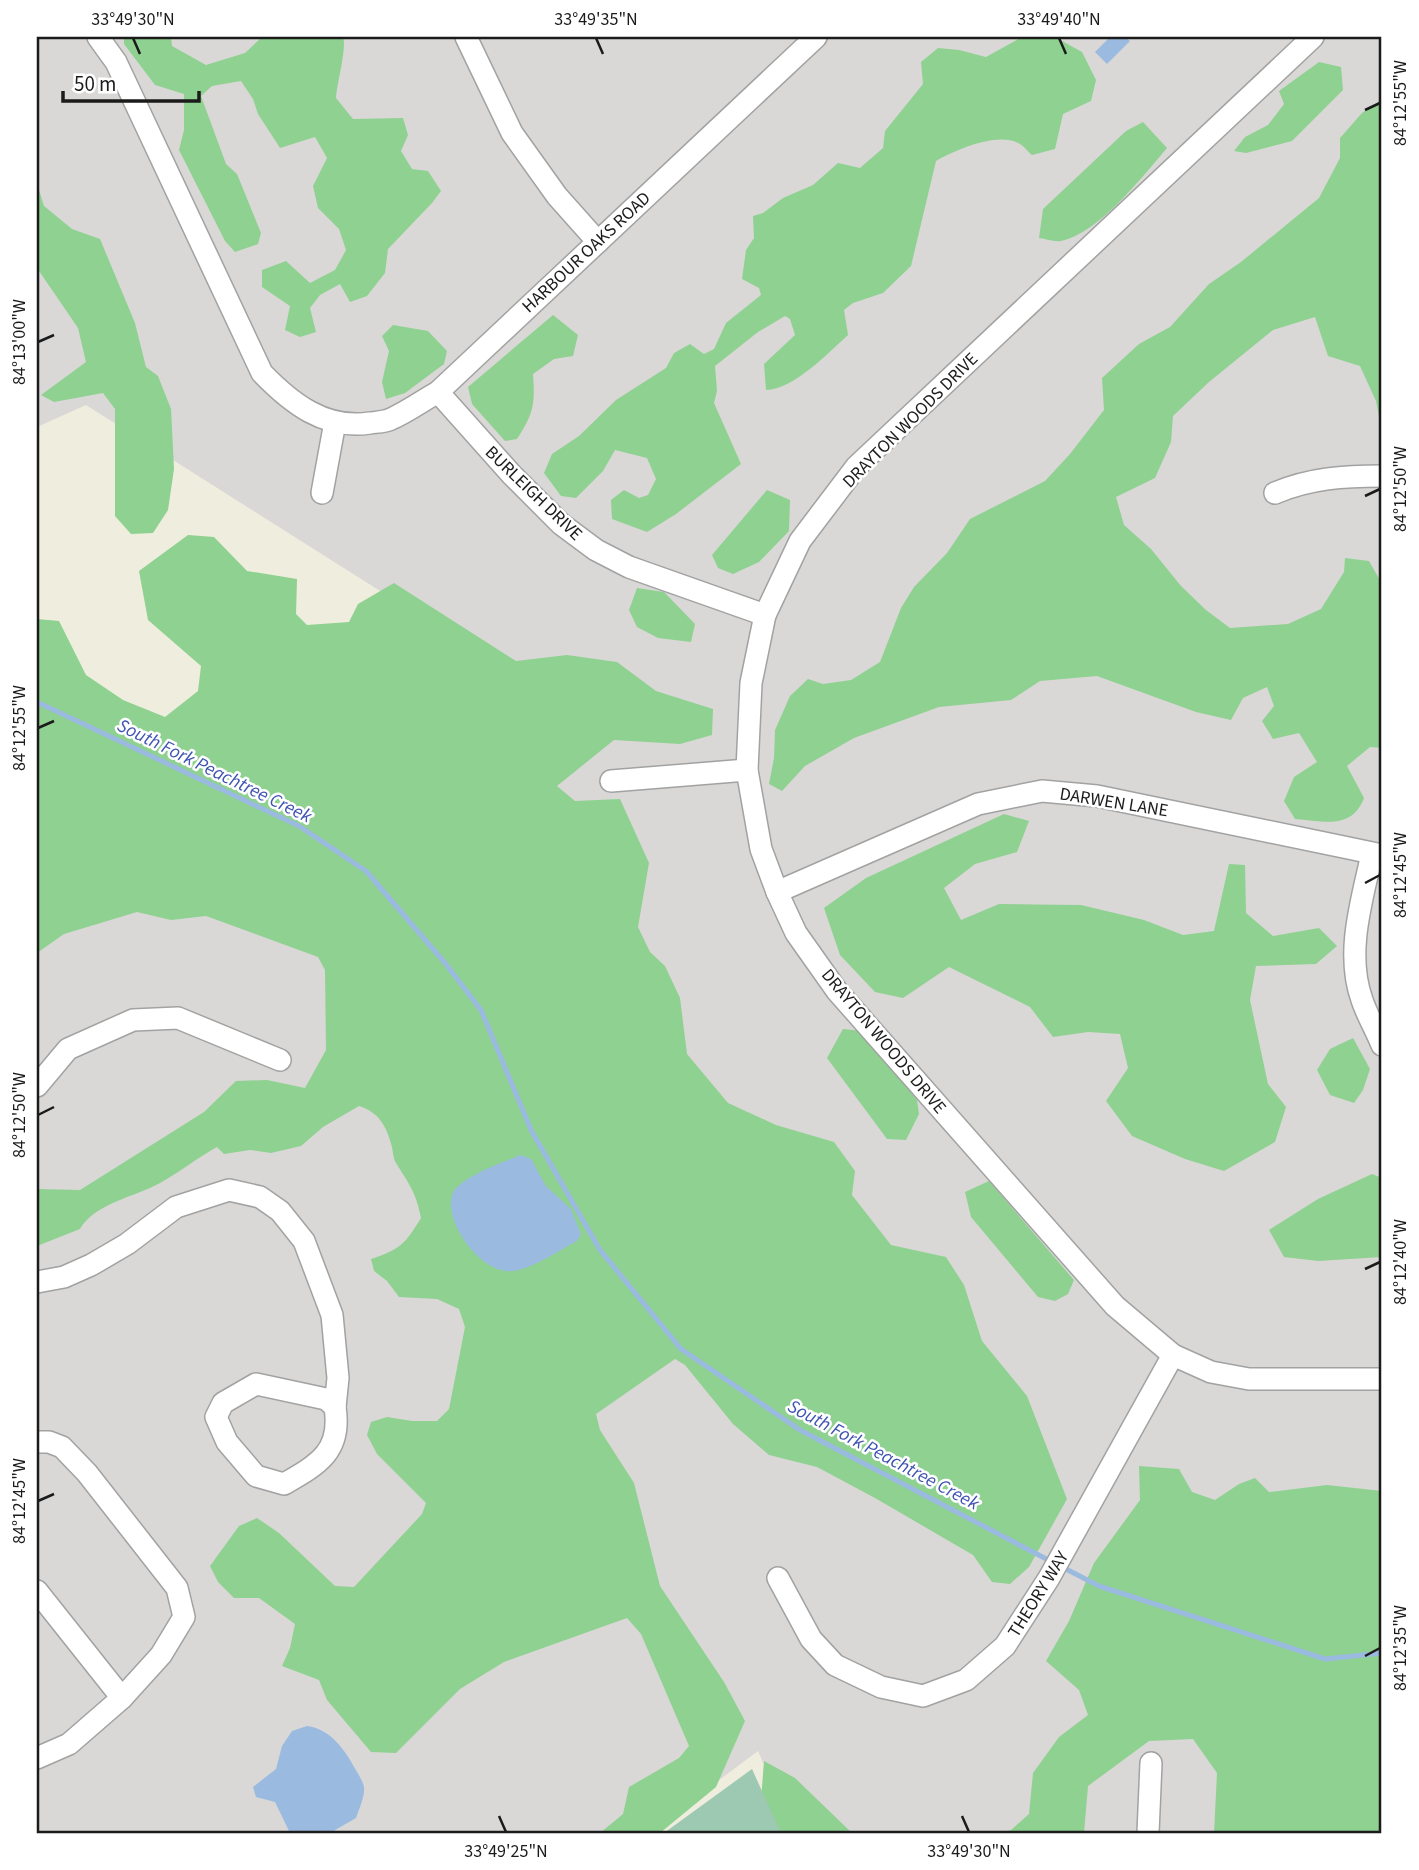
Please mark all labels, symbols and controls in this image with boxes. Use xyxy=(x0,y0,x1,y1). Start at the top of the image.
text: 33°49'30"N xyxy=(91,7,175,32)
text: 33°49'35"N xyxy=(554,7,638,32)
text: 33°49'40"N xyxy=(1017,7,1101,32)
scale bar xyxy=(63,60,200,104)
text: 84°12'55"W xyxy=(1388,60,1413,146)
text: 50 m xyxy=(74,69,116,99)
street label: HARBOUR OAKS ROAD xyxy=(517,186,656,319)
text: 84°13'00"W xyxy=(7,299,32,385)
street label: DRAYTON WOODS DRIVE xyxy=(837,347,984,494)
street label: BURLEIGH DRIVE xyxy=(479,440,588,546)
text: 84°12'50"W xyxy=(1388,446,1413,532)
text: 84°12'55"W xyxy=(7,685,32,771)
water label: South Fork Peachtree Creek xyxy=(113,712,317,831)
street label: DARWEN LANE xyxy=(1058,782,1170,823)
text: 84°12'45"W xyxy=(1388,832,1413,918)
street label: DRAYTON WOODS DRIVE xyxy=(815,963,952,1119)
text: 84°12'50"W xyxy=(7,1072,32,1158)
text: 84°12'40"W xyxy=(1388,1219,1413,1305)
water label: South Fork Peachtree Creek xyxy=(783,1393,985,1518)
text: 84°12'45"W xyxy=(7,1458,32,1544)
street label: THEORY WAY xyxy=(1002,1546,1075,1642)
text: 84°12'35"W xyxy=(1388,1605,1413,1691)
text: 33°49'25"N xyxy=(464,1839,548,1864)
text: 33°49'30"N xyxy=(927,1839,1011,1864)

